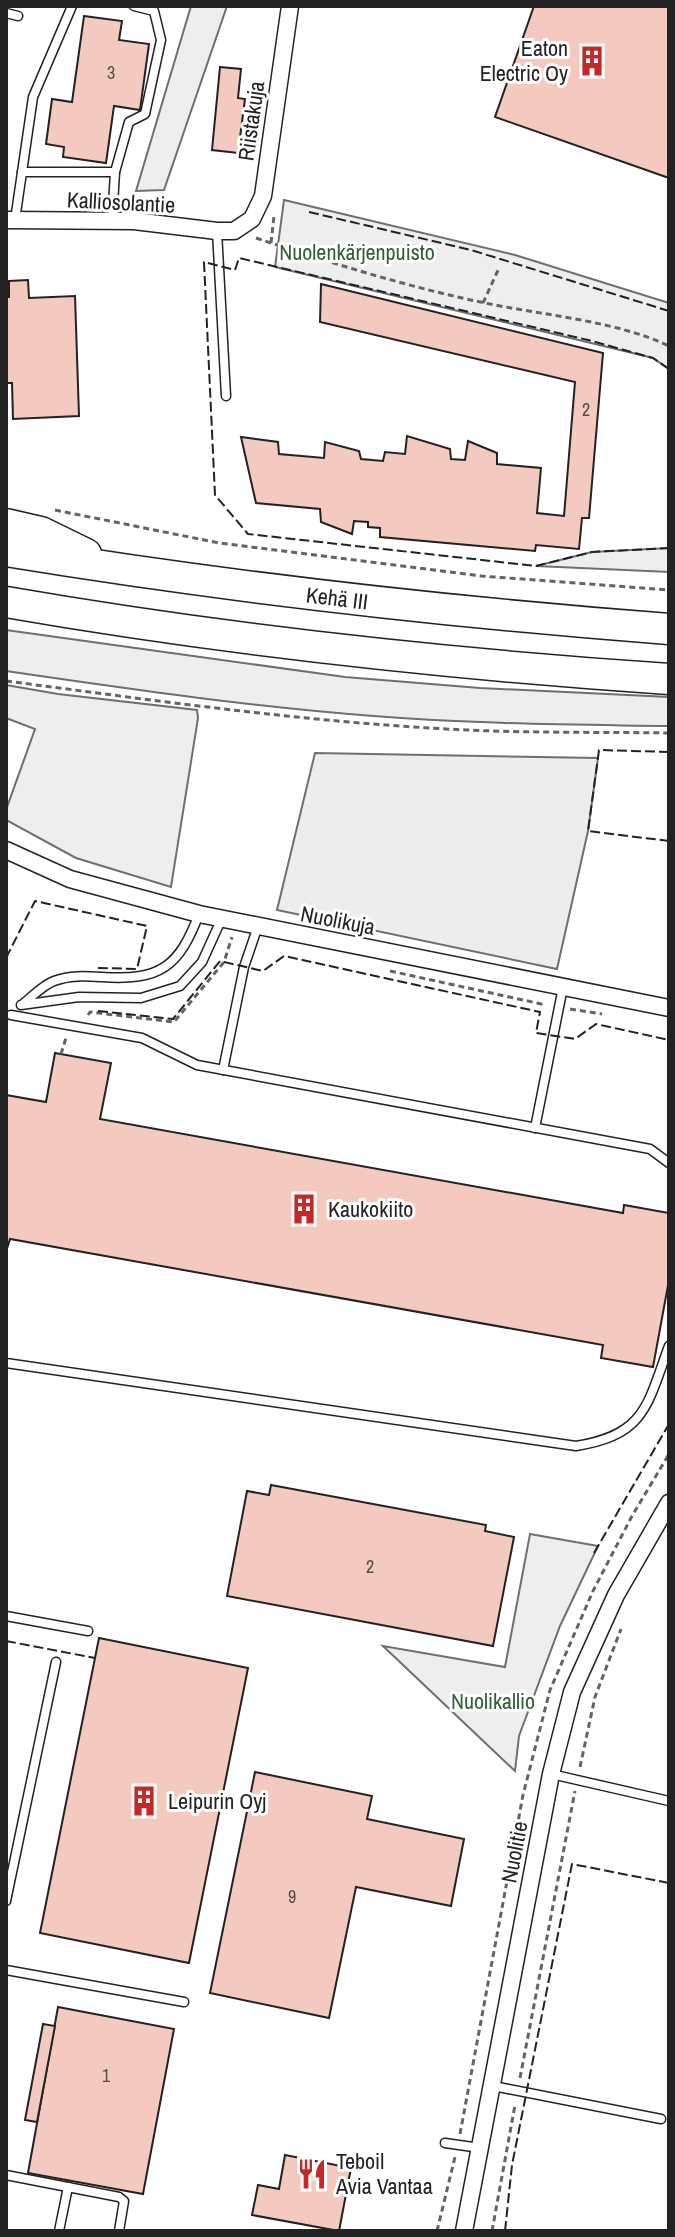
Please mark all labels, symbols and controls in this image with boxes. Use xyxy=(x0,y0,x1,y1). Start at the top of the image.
place label: Eaton Electric Oy xyxy=(480,33,568,88)
building icon: Eaton Electric Oy xyxy=(575,44,609,78)
house number: 3 xyxy=(107,60,115,85)
street label: Riistakuja xyxy=(231,79,271,163)
street label: Kalliosolantie xyxy=(66,184,176,220)
park label: Nuolenkärjenpuisto xyxy=(279,237,435,267)
house number: 2 xyxy=(582,397,590,422)
street label: Kehä III xyxy=(304,579,370,617)
street label: Nuolikuja xyxy=(298,898,378,942)
building icon: Kaukokiito xyxy=(287,1192,321,1226)
place label: Kaukokiito xyxy=(328,1194,413,1224)
house number: 2 xyxy=(366,1554,374,1579)
park label: Nuolikallio xyxy=(451,1686,535,1716)
building icon: Leipurin Oyj xyxy=(127,1784,161,1818)
place label: Leipurin Oyj xyxy=(168,1786,266,1816)
street label: Nuolitie xyxy=(493,1819,535,1885)
house number: 9 xyxy=(288,1884,296,1909)
house number: 1 xyxy=(102,2063,111,2088)
place label: Teboil Avia Vantaa xyxy=(335,2146,433,2201)
restaurant icon: Teboil Avia Vantaa xyxy=(295,2157,329,2191)

